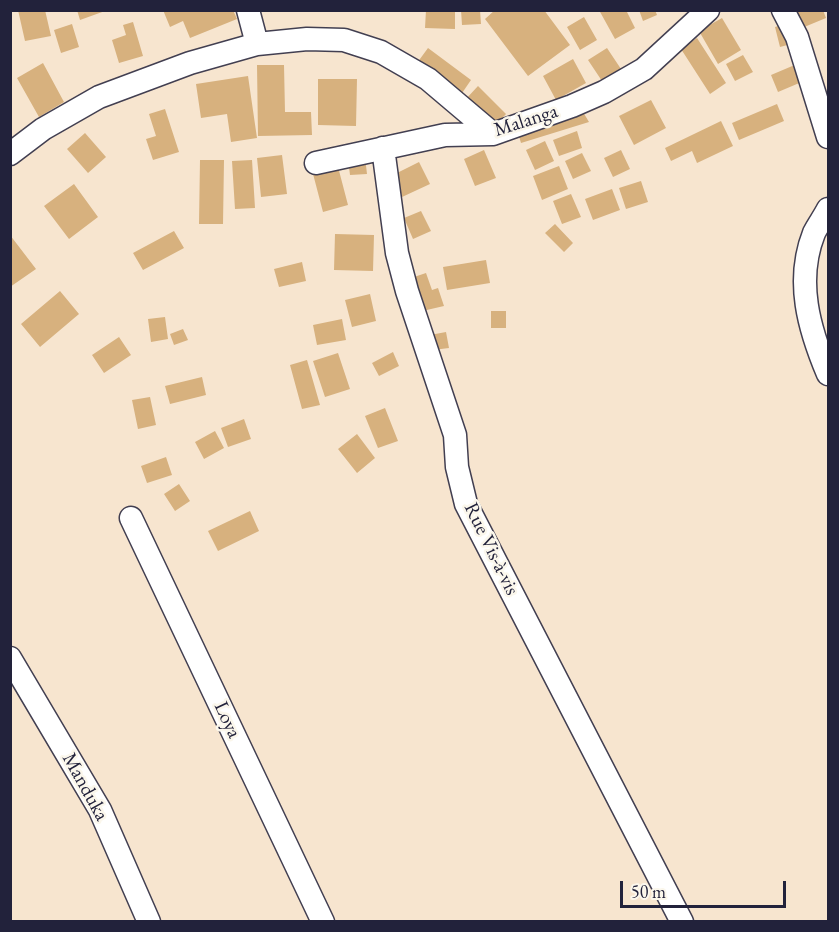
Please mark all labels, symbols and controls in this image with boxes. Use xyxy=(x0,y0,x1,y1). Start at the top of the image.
street label: Malanga xyxy=(491,99,561,143)
street label: Rue Vis-à-vis xyxy=(458,499,524,599)
street label: Loya xyxy=(208,698,246,742)
street label: Manduka xyxy=(57,749,113,825)
scale bar xyxy=(623,869,790,907)
text: 50 m xyxy=(631,880,666,903)

